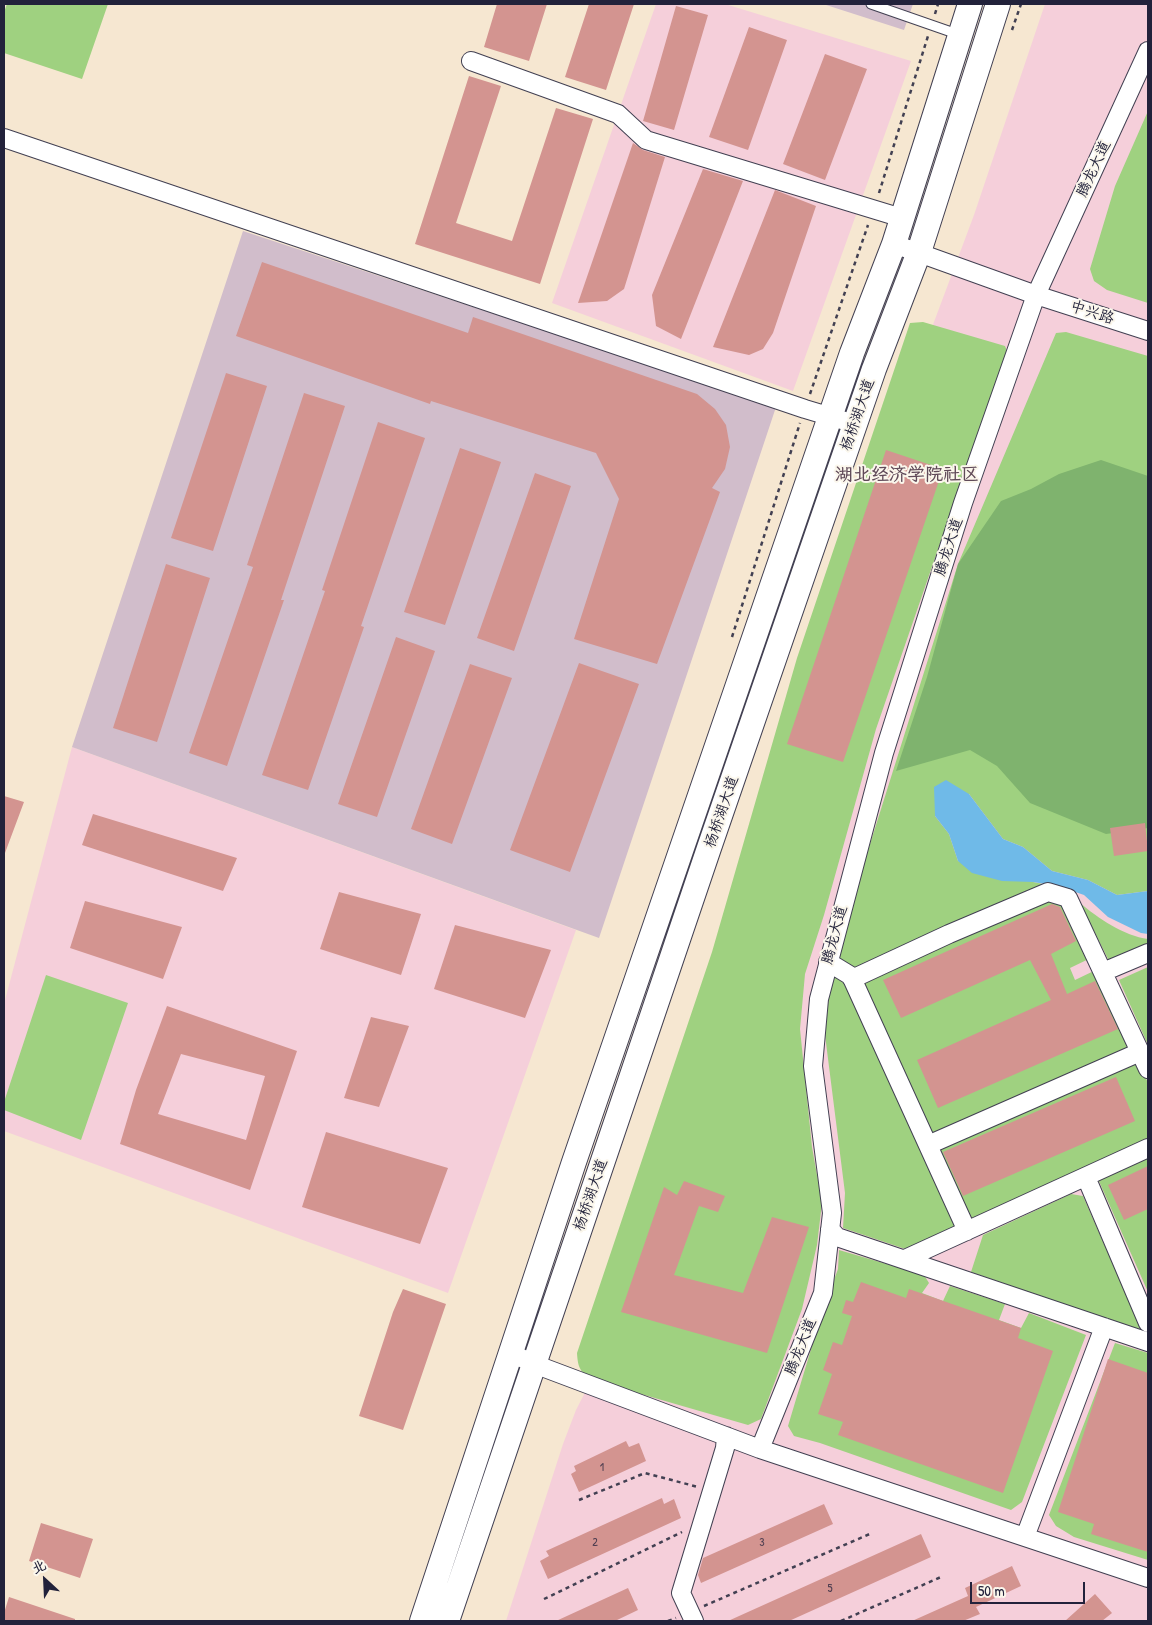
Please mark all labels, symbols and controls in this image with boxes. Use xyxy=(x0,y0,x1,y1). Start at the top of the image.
street label: 腾龙大道 xyxy=(1073,138,1115,200)
street label: 中兴路 xyxy=(1068,297,1116,329)
street label: 杨桥湖大道 xyxy=(837,377,879,453)
district label: 湖北经济学院社区 xyxy=(835,464,979,486)
street label: 腾龙大道 xyxy=(931,516,967,578)
street label: 杨桥湖大道 xyxy=(701,774,743,850)
street label: 腾龙大道 xyxy=(819,904,851,966)
street label: 杨桥湖大道 xyxy=(570,1157,612,1233)
street label: 腾龙大道 xyxy=(781,1316,821,1378)
house number: 1 xyxy=(600,1461,604,1475)
house number: 2 xyxy=(592,1536,598,1550)
house number: 3 xyxy=(759,1536,765,1550)
text: 北 xyxy=(28,1554,49,1578)
north arrow xyxy=(20,1555,70,1605)
scale bar xyxy=(972,1572,1087,1604)
text: 50 m xyxy=(978,1580,1005,1601)
house number: 5 xyxy=(827,1582,833,1596)

